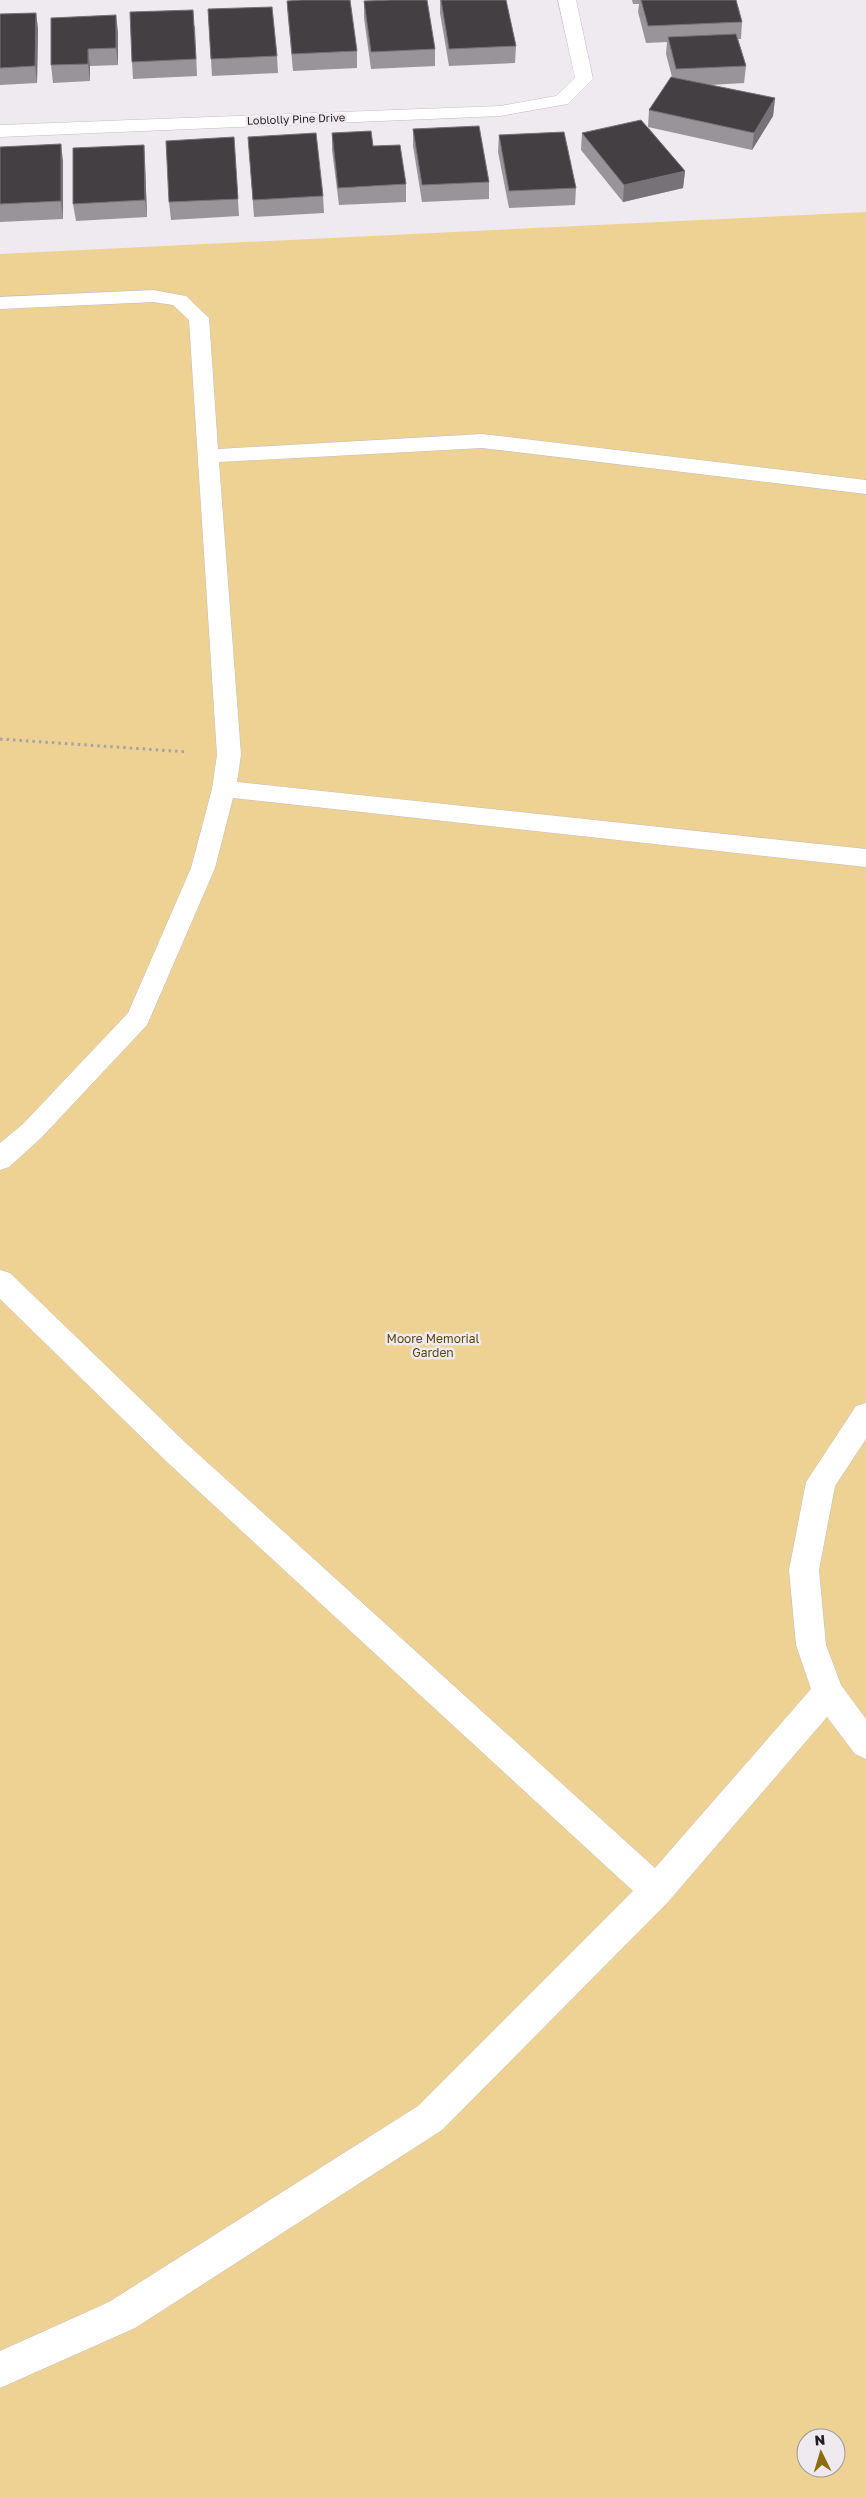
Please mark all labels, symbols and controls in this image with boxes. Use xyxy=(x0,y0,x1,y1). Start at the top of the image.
street label: Loblolly Pine Drive xyxy=(246,110,345,127)
park label: Moore Memorial Garden xyxy=(387,1331,480,1360)
north arrow xyxy=(796,2428,846,2478)
text: N xyxy=(814,2431,826,2448)

